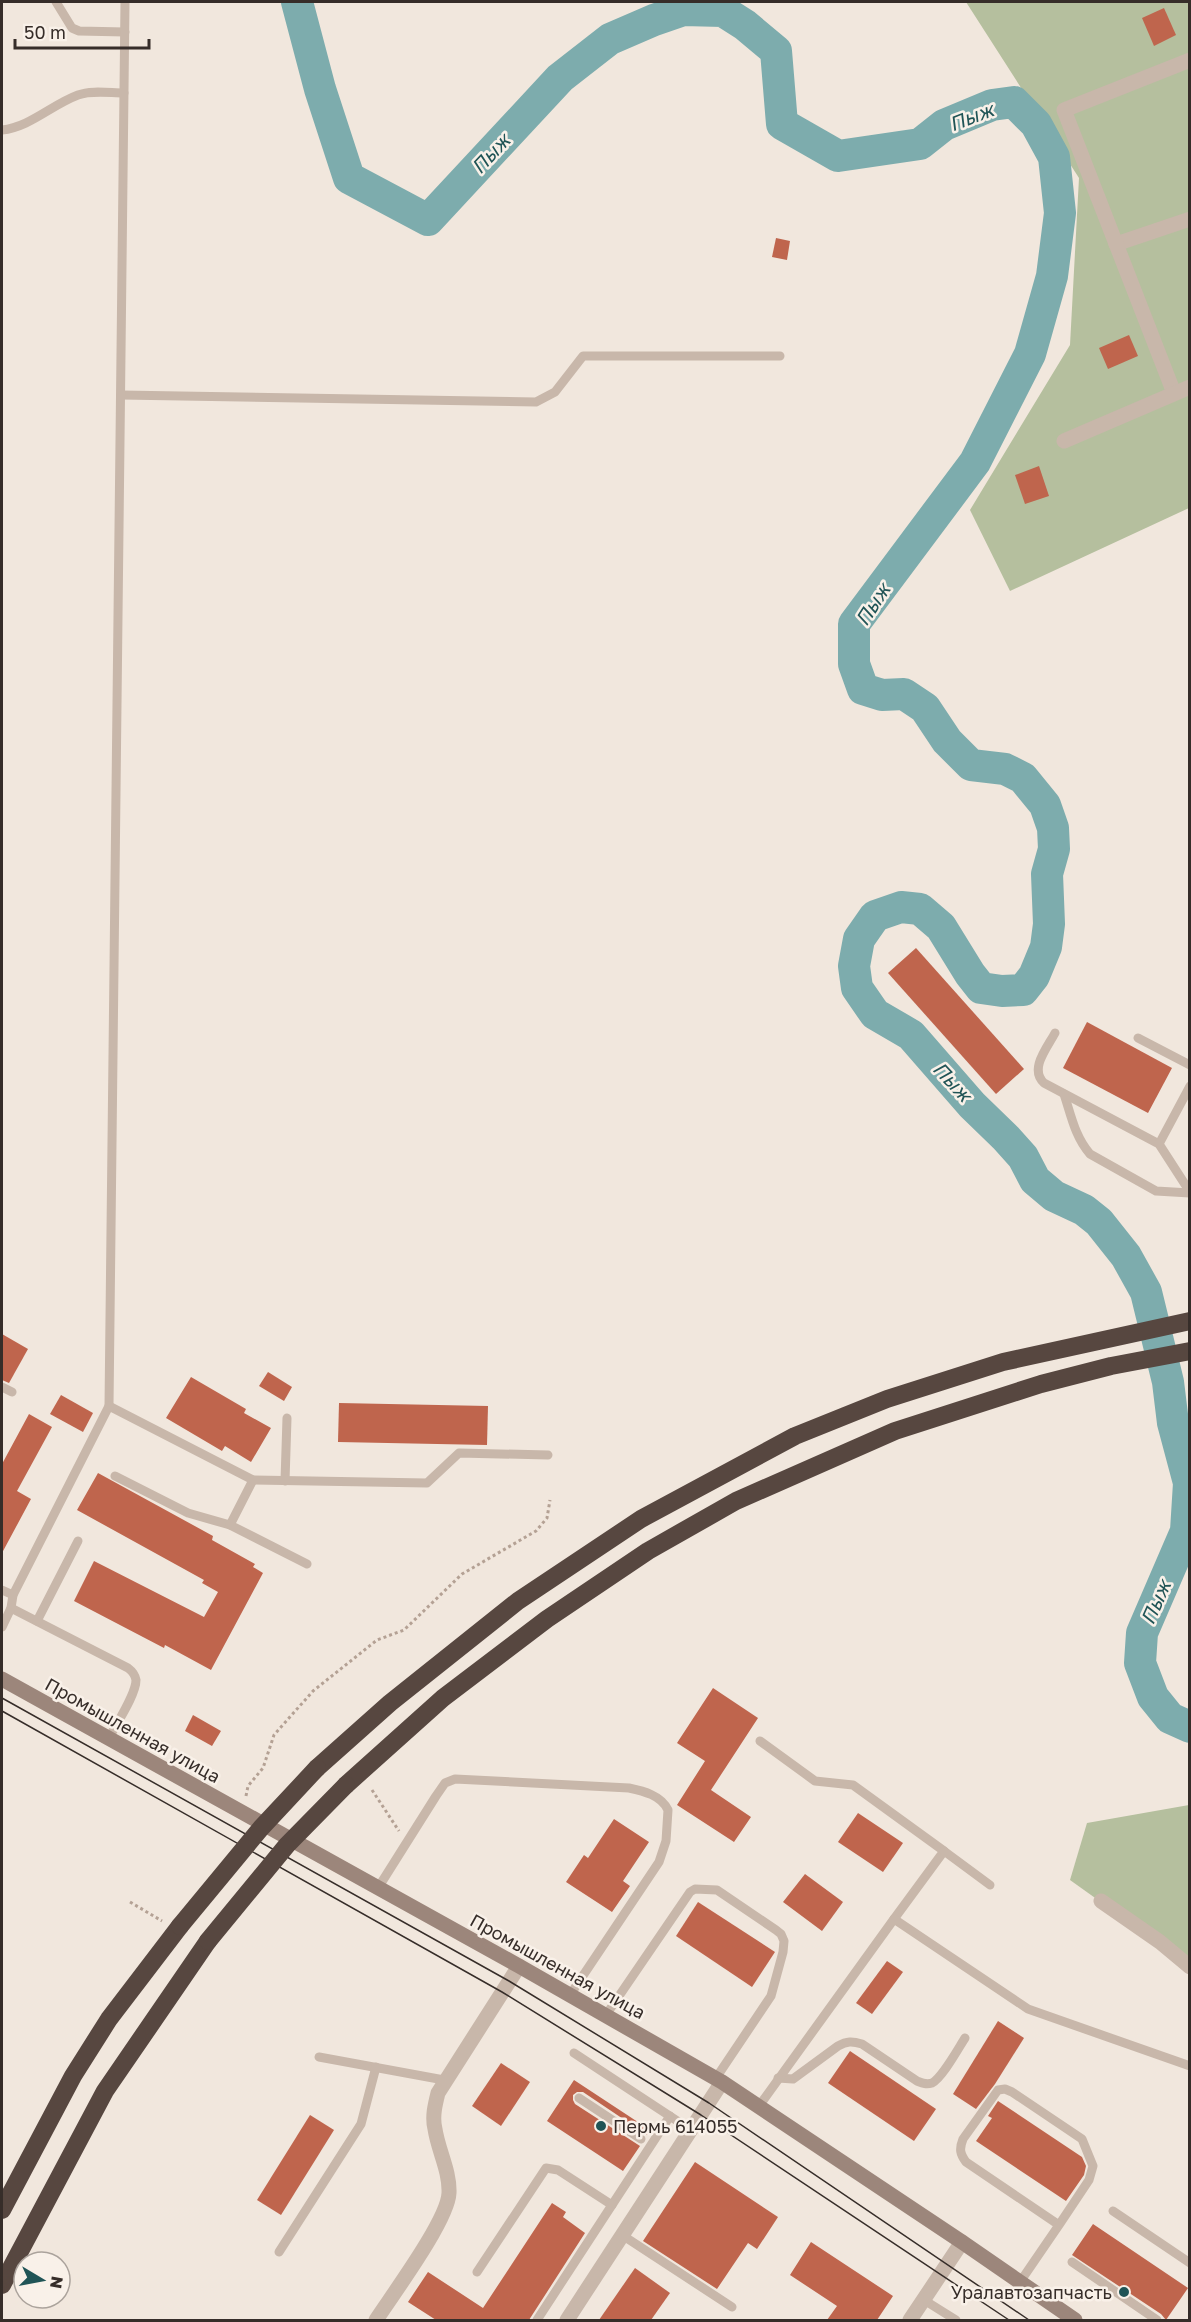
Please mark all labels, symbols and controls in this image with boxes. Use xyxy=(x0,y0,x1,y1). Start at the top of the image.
scale bar xyxy=(15,12,148,50)
text: 50 m xyxy=(24,21,66,43)
water label: Пыж xyxy=(945,96,998,135)
water label: Пыж xyxy=(466,127,516,178)
water label: Пыж xyxy=(850,577,896,630)
water label: Пыж xyxy=(929,1056,979,1107)
water label: Пыж xyxy=(1135,1574,1176,1628)
street label: Промышленная улица xyxy=(42,1673,224,1787)
street label: Промышленная улица xyxy=(467,1909,649,2023)
place label: Пермь 614055 xyxy=(613,2115,738,2137)
marker: Пермь 614055 xyxy=(594,2119,608,2133)
north arrow xyxy=(12,2250,72,2310)
text: N xyxy=(46,2275,68,2290)
place label: Уралавтозапчасть xyxy=(951,2281,1112,2303)
marker: Уралавтозапчасть xyxy=(1117,2285,1131,2299)

